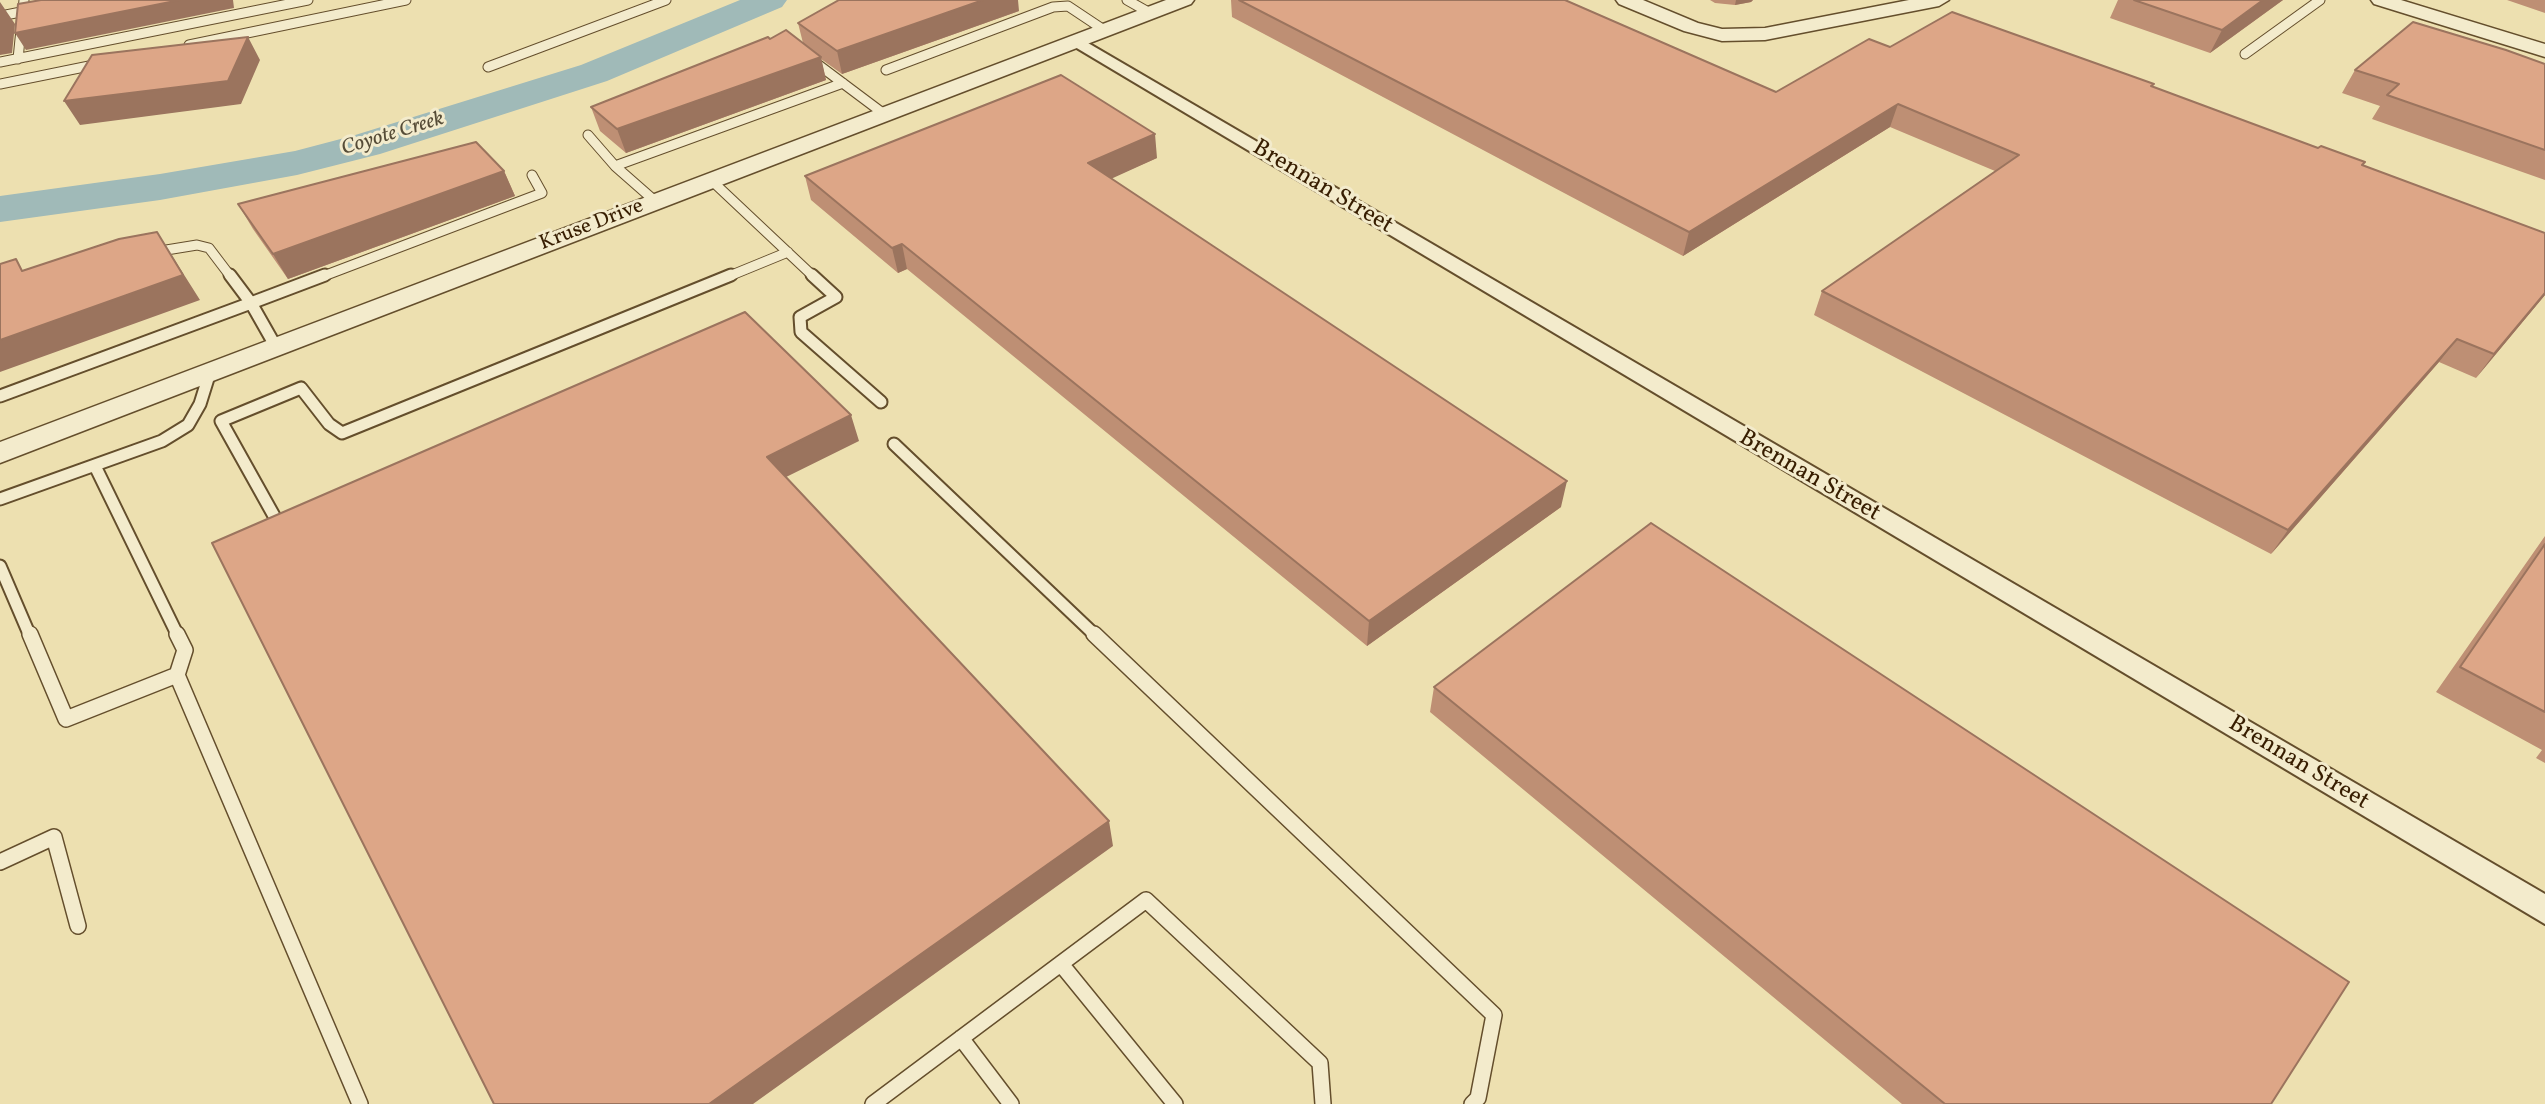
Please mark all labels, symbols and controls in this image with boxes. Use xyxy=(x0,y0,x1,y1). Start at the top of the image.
water label: Coyote Creek xyxy=(339,107,447,163)
street label: Brennan Street xyxy=(1246,135,1398,241)
street label: Kruse Drive xyxy=(536,195,648,257)
street label: Brennan Street xyxy=(1733,425,1885,529)
street label: Brennan Street xyxy=(2222,711,2374,817)

